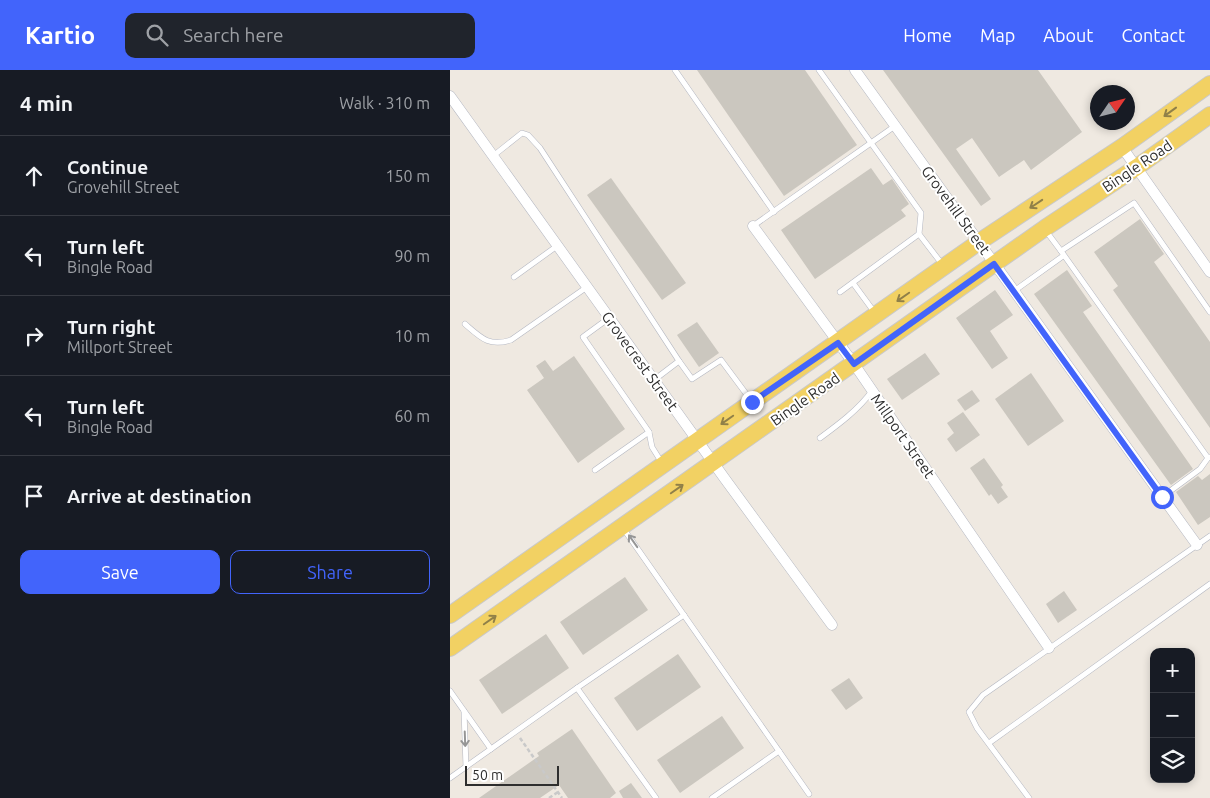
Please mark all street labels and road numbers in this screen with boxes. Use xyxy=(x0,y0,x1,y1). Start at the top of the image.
street label: Bingle Road xyxy=(1099,136,1175,196)
street label: Grovehill Street xyxy=(918,162,994,258)
street label: Grovecrest Street xyxy=(598,308,682,414)
street label: Bingle Road xyxy=(767,369,843,429)
street label: Millport Street xyxy=(868,391,938,481)

